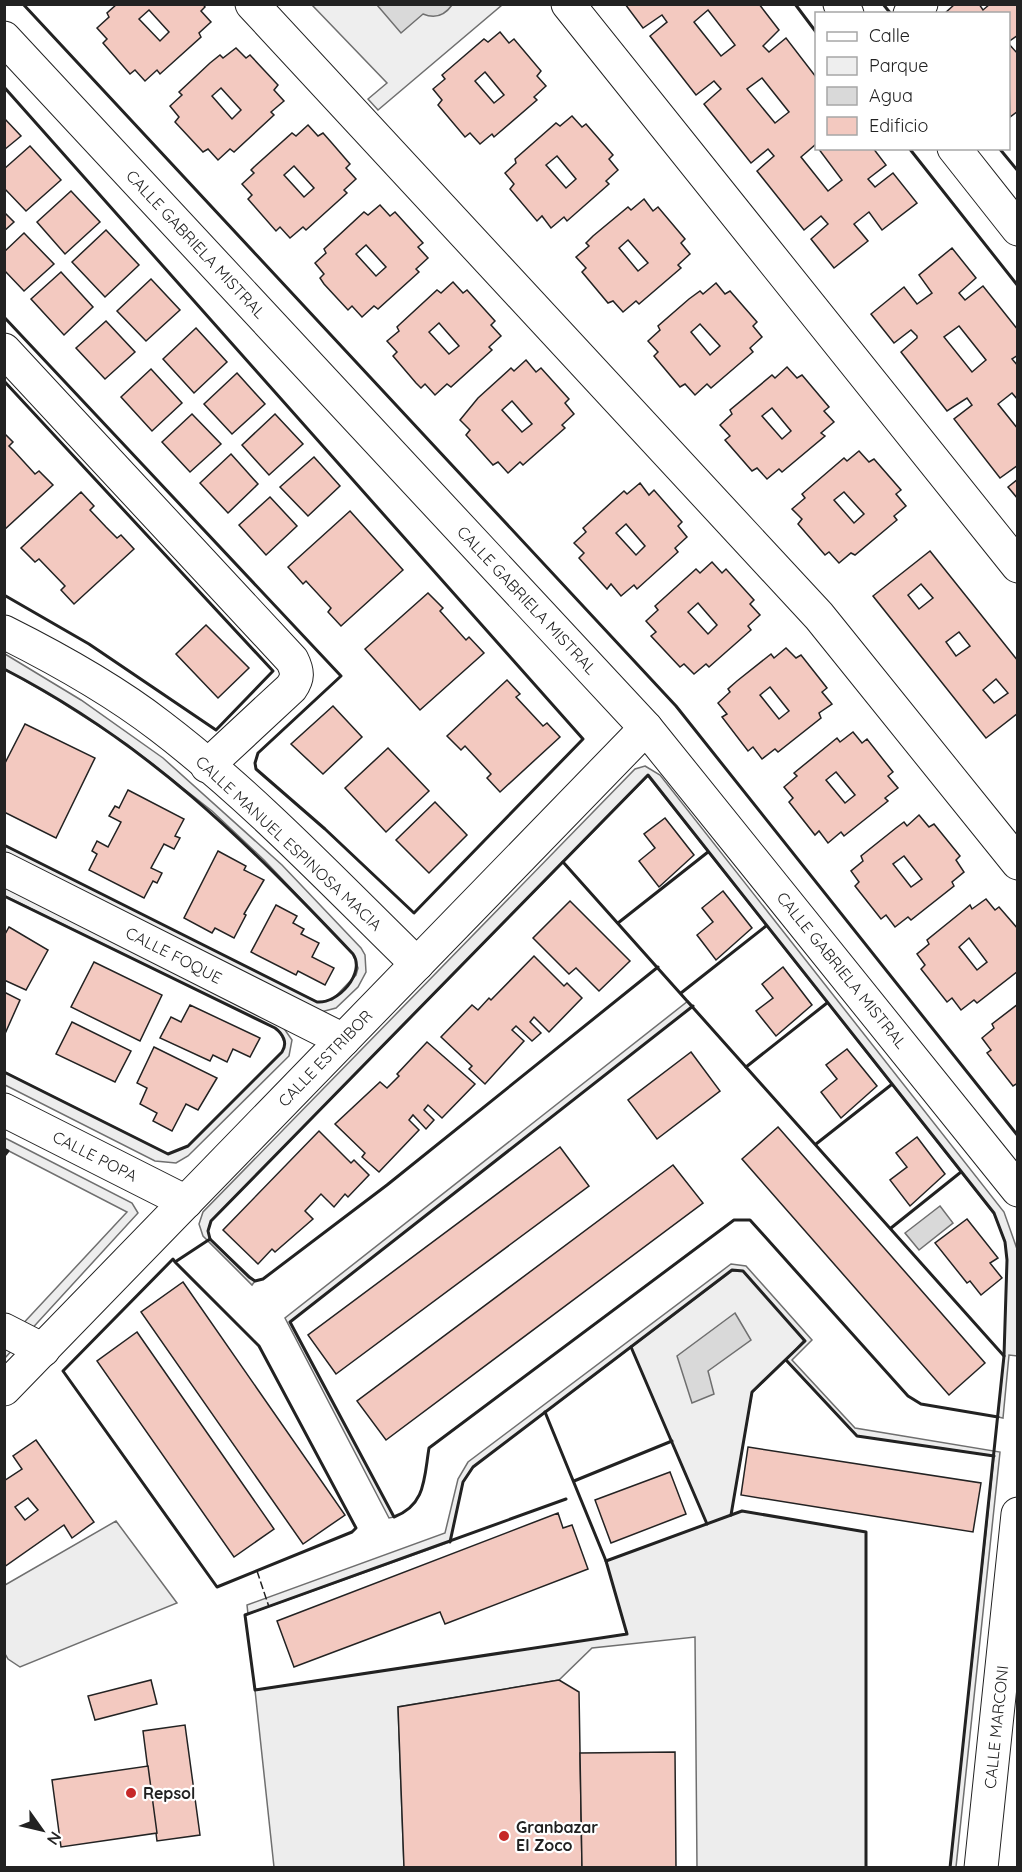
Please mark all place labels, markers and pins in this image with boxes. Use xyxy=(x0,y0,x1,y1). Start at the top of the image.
place label: Repsol xyxy=(143,1783,195,1803)
marker: Repsol xyxy=(124,1786,138,1800)
place label: Granbazar El Zoco xyxy=(516,1817,598,1855)
marker: Granbazar El Zoco xyxy=(497,1829,511,1843)

